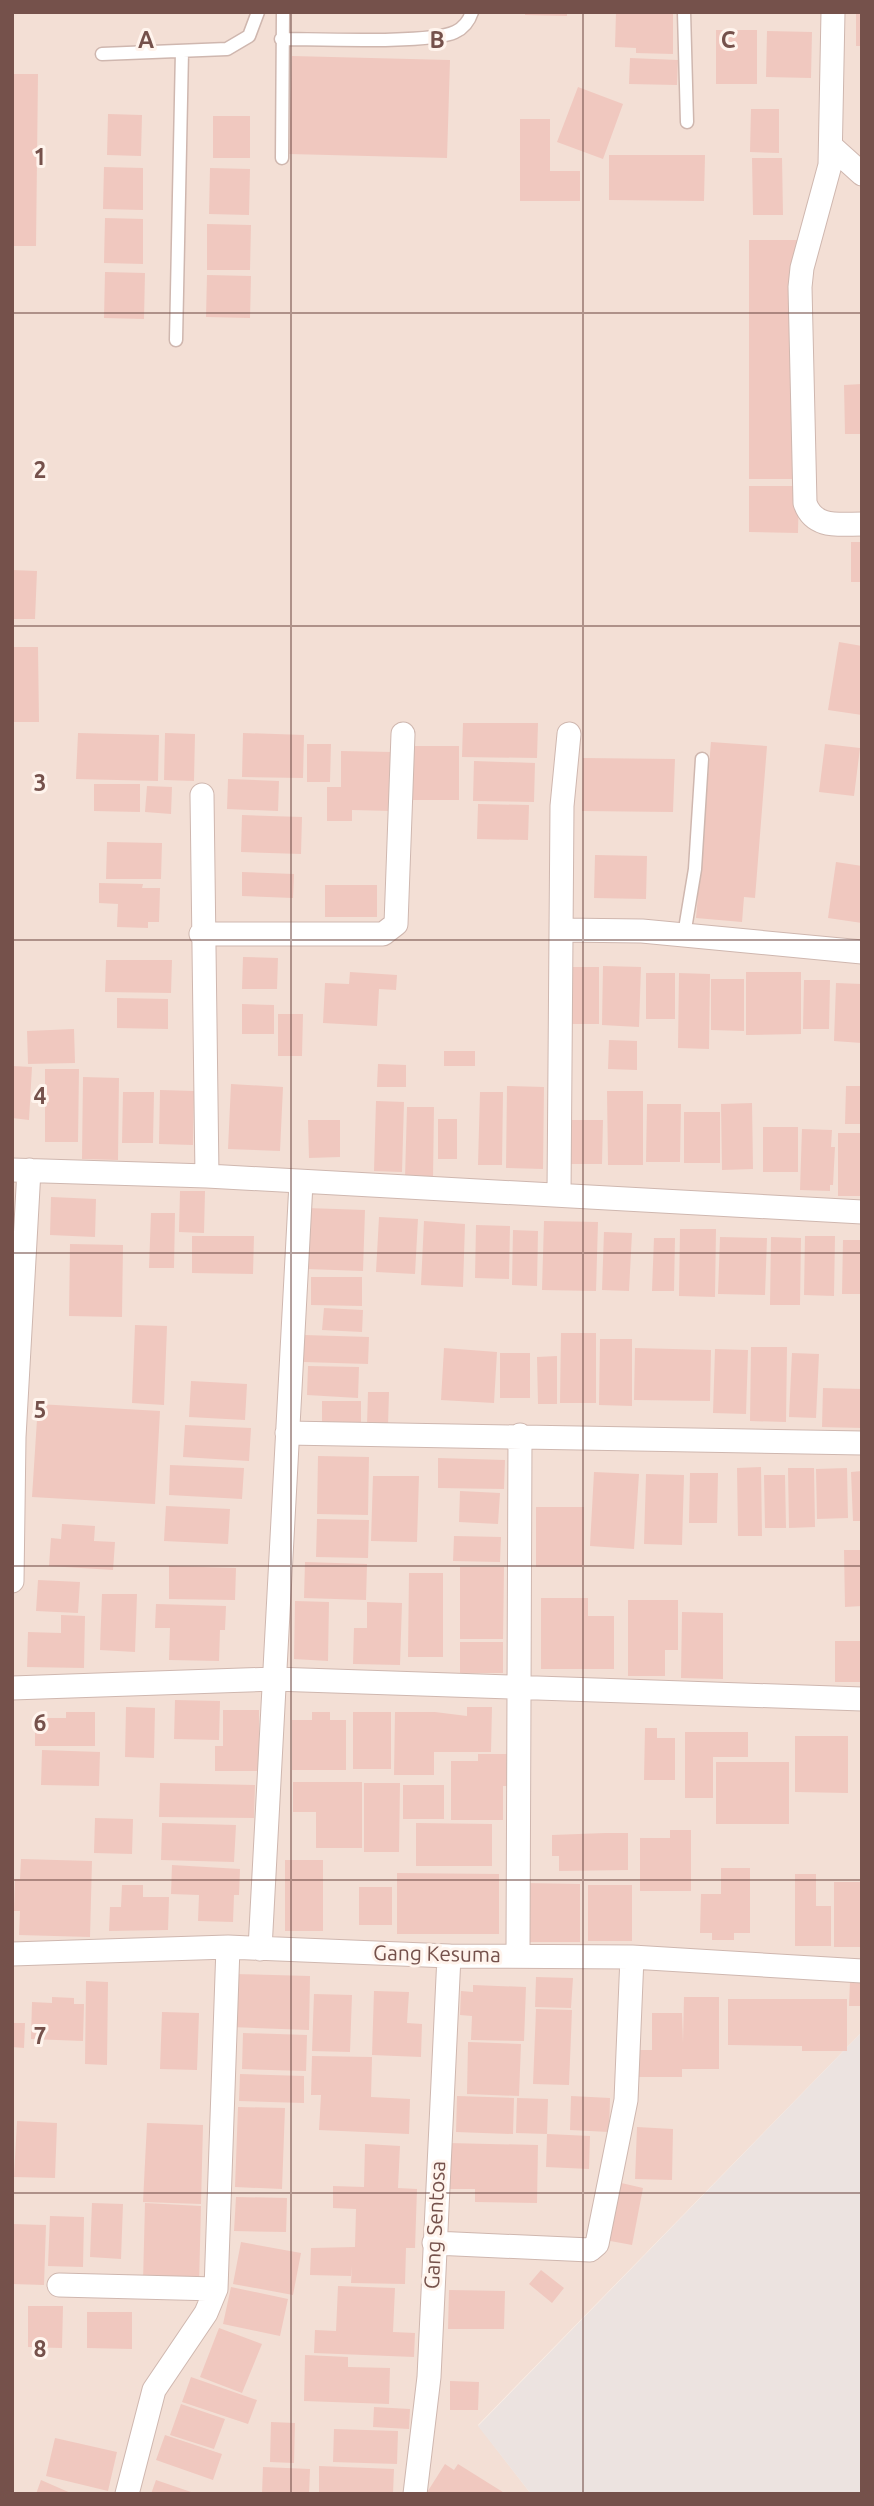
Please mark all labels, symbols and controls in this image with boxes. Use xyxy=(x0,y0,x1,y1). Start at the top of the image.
text: A xyxy=(138,27,154,52)
text: B xyxy=(429,27,445,52)
text: C xyxy=(721,27,736,52)
text: 1 xyxy=(34,144,46,169)
text: 2 xyxy=(34,457,46,482)
text: 3 xyxy=(34,770,46,795)
text: 4 xyxy=(34,1083,47,1108)
text: 5 xyxy=(34,1397,46,1422)
text: 6 xyxy=(34,1710,47,1735)
street label: Gang Kesuma xyxy=(373,1940,501,1966)
text: 7 xyxy=(34,2023,46,2048)
street label: Gang Sentosa xyxy=(419,2160,449,2290)
text: 8 xyxy=(34,2336,46,2361)

